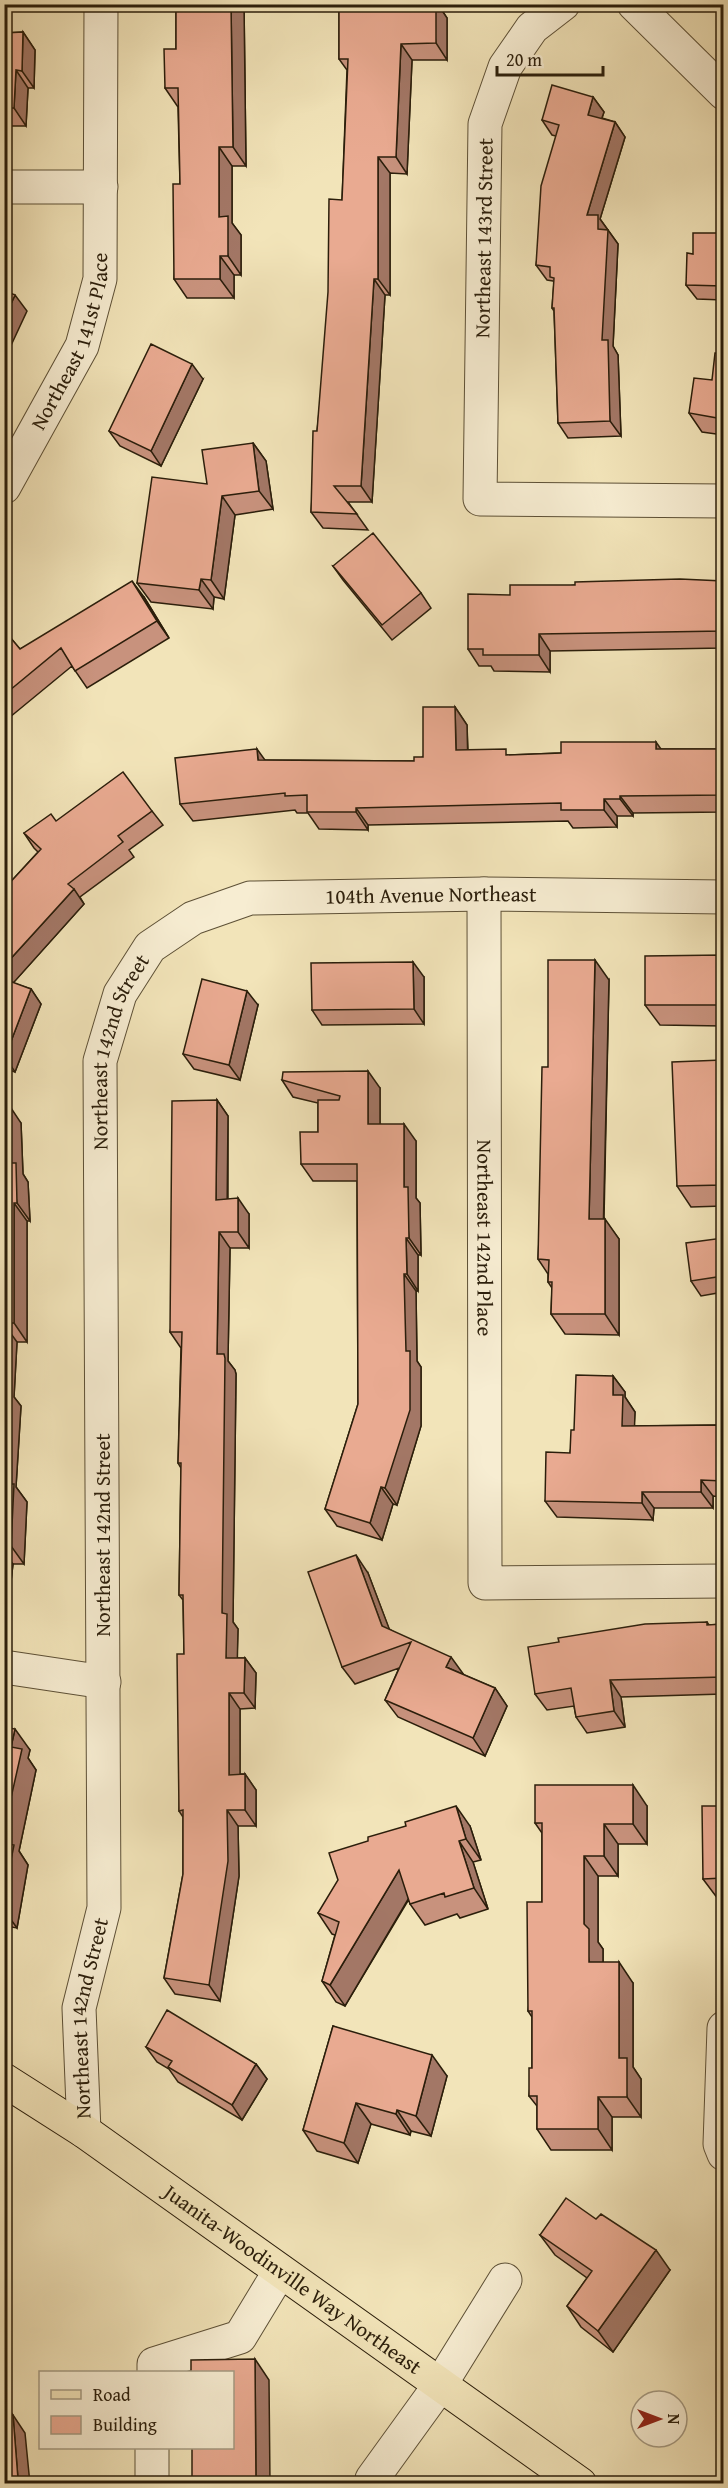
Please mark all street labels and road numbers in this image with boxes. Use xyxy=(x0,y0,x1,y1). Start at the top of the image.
street label: Northeast 143rd Street xyxy=(466,137,501,338)
street label: Northeast 141st Place xyxy=(23,253,115,435)
street label: 104th Avenue Northeast xyxy=(325,878,537,912)
street label: Northeast 142nd Street xyxy=(84,947,157,1150)
street label: Northeast 142nd Place xyxy=(469,1140,501,1337)
street label: Northeast 142nd Street xyxy=(87,1433,118,1637)
street label: Northeast 142nd Street xyxy=(63,1914,116,2120)
street label: Juanita-Woodinville Way Northeast xyxy=(155,2175,429,2382)

